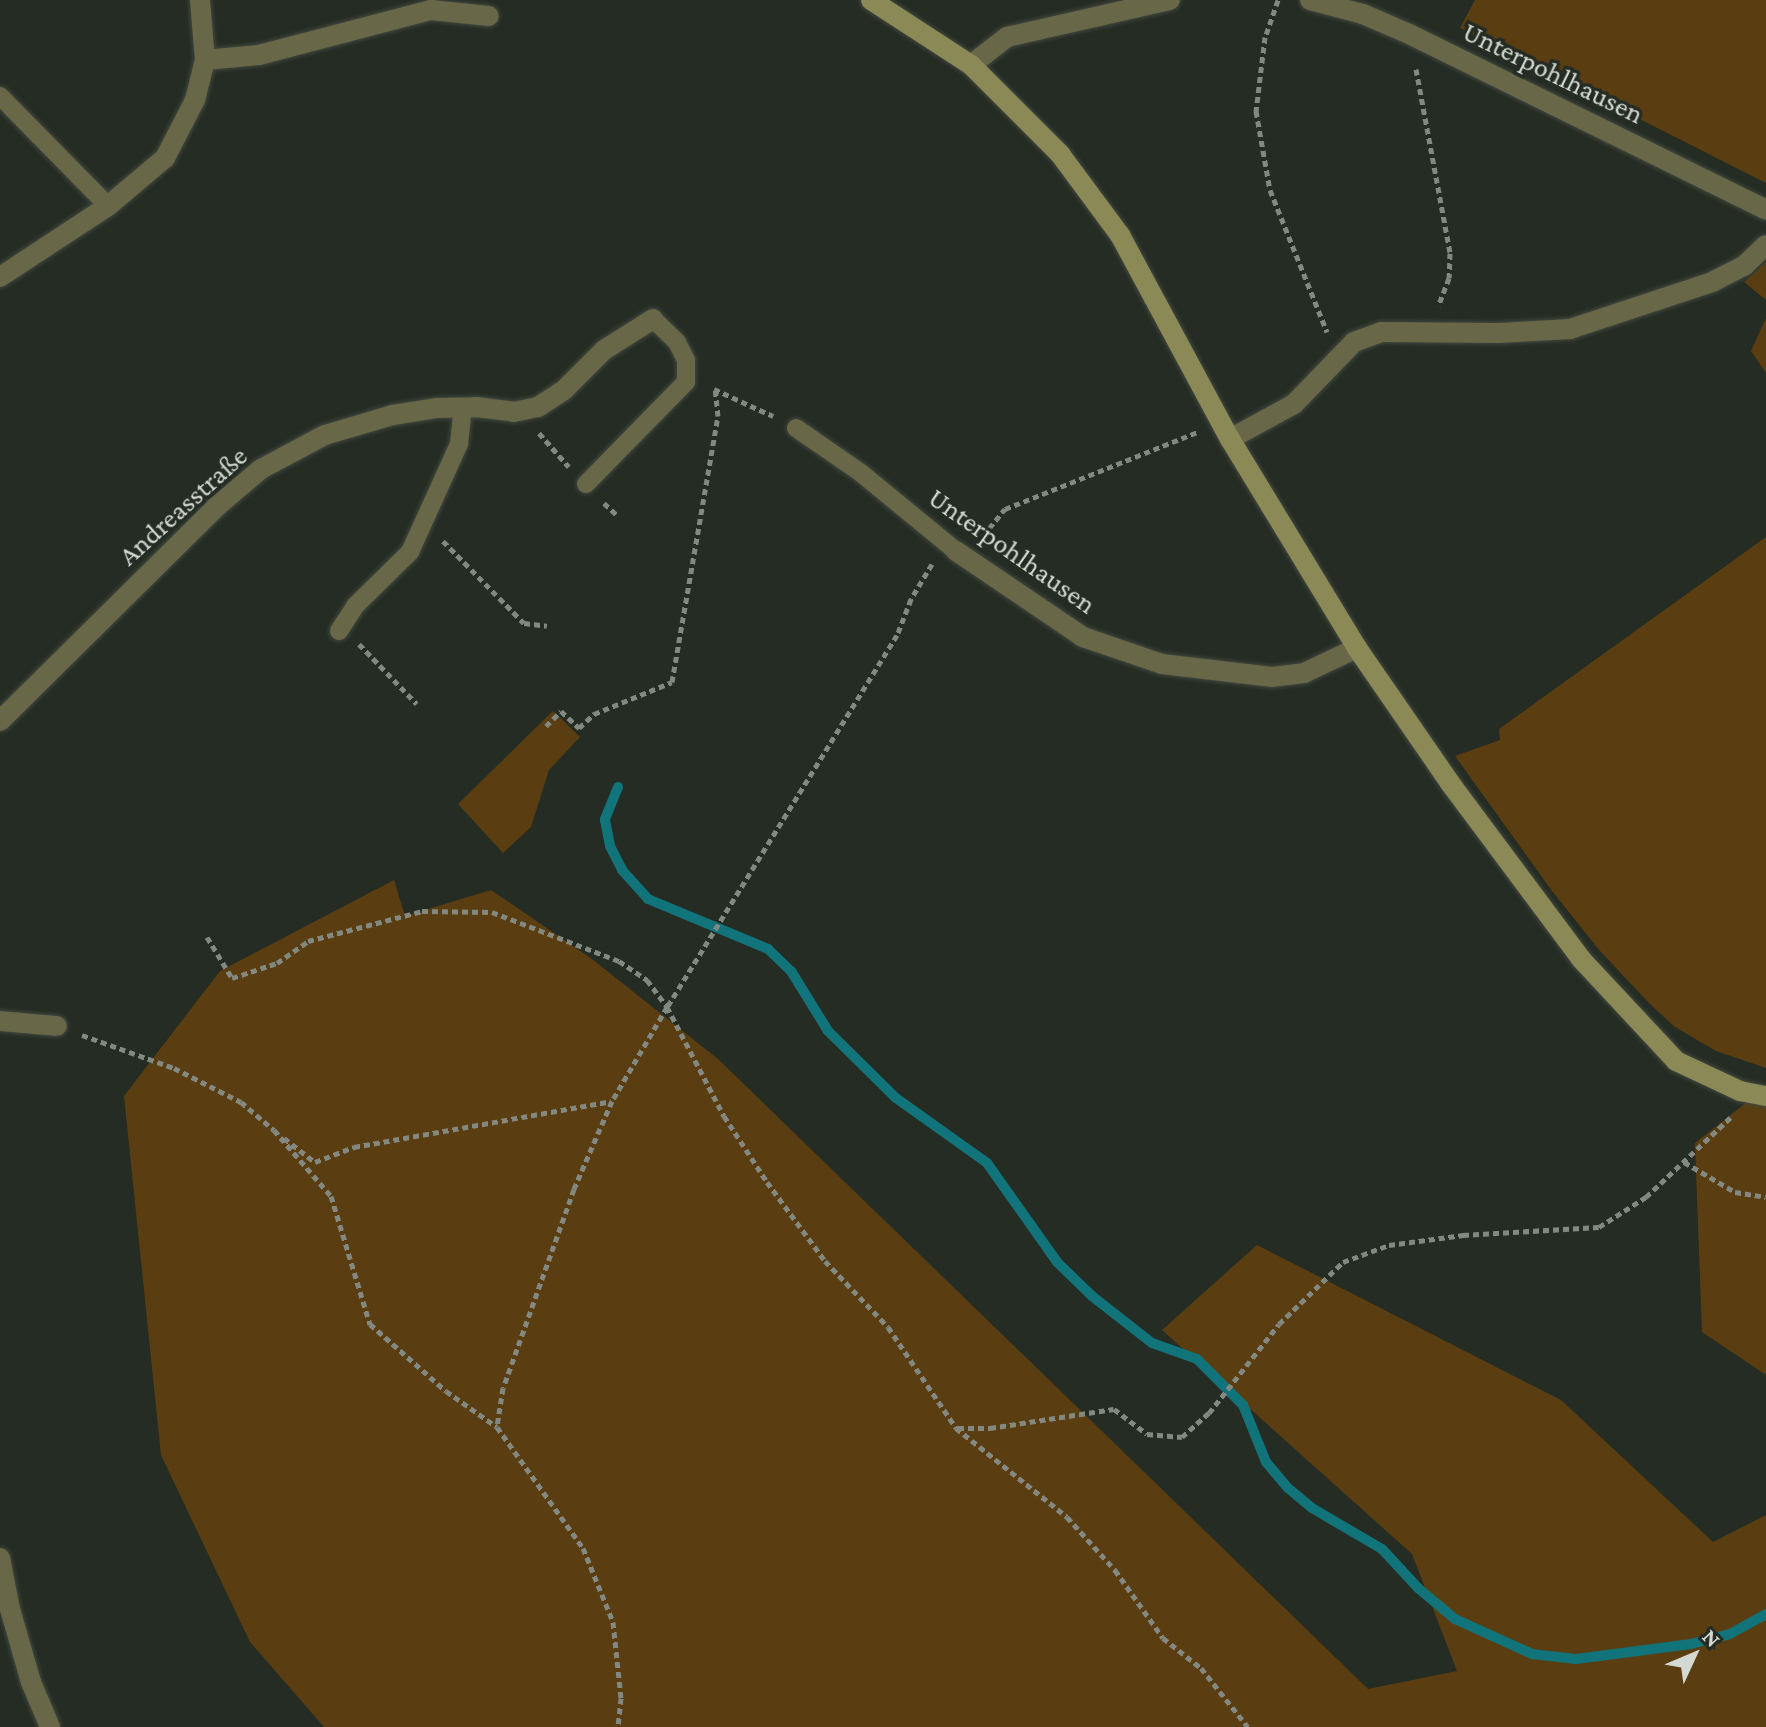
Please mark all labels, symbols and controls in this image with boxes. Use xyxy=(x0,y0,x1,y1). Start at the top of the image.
street label: Unterpohlhausen xyxy=(1457,15,1649,131)
street label: Andreasstraße xyxy=(112,439,254,573)
street label: Unterpohlhausen xyxy=(922,481,1102,621)
north arrow xyxy=(1654,1615,1734,1695)
text: N xyxy=(1697,1624,1726,1652)

